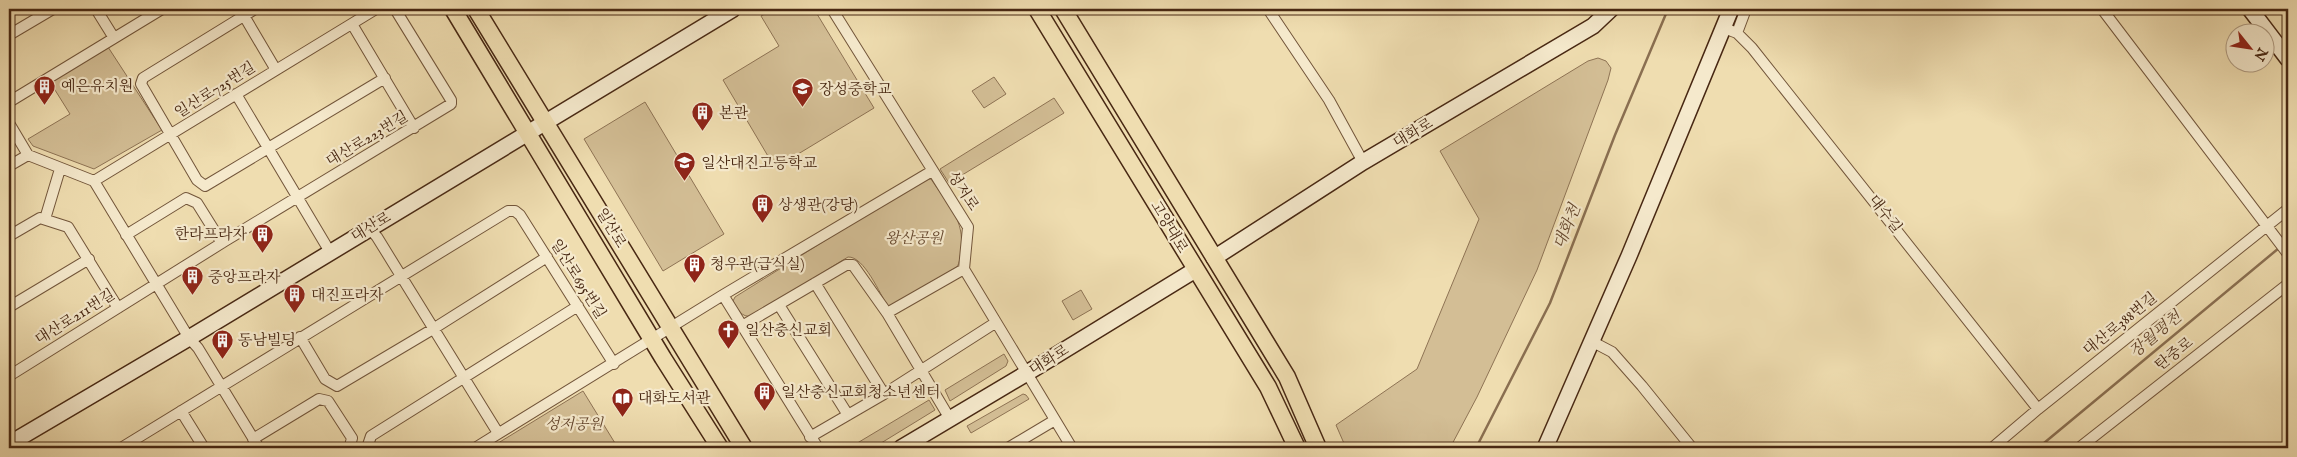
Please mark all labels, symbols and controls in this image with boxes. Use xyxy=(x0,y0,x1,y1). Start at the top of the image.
north arrow xyxy=(2224,22,2274,72)
text: N xyxy=(2250,43,2272,64)
street label: 일산로725번길 xyxy=(171,58,259,122)
building icon: 예은유치원 xyxy=(33,74,57,105)
place label: 예은유치원 xyxy=(61,77,133,96)
school or university icon: 장성중학교 xyxy=(791,77,815,108)
place label: 장성중학교 xyxy=(819,80,892,99)
building icon: 본관 xyxy=(691,101,715,132)
place label: 본관 xyxy=(719,104,748,123)
street label: 대산로223번길 xyxy=(323,107,411,171)
street label: 대화로 xyxy=(1389,113,1437,152)
school or university icon: 일산대진고등학교 xyxy=(673,151,697,182)
place label: 일산대진고등학교 xyxy=(701,154,817,173)
street label: 성저로 xyxy=(943,168,983,215)
street label: 대수길 xyxy=(1864,191,1906,237)
building icon: 상생관(강당) xyxy=(750,193,774,224)
place label: 상생관(강당) xyxy=(778,196,858,215)
street label: 고양대로 xyxy=(1146,197,1192,257)
water label: 대화천 xyxy=(1550,200,1587,252)
street label: 일산로 xyxy=(592,204,631,252)
street label: 대산로 xyxy=(347,207,395,246)
building icon: 한라프라자 xyxy=(251,222,275,253)
place label: 한라프라자 xyxy=(175,225,248,244)
park label: 왕산공원 xyxy=(885,229,944,248)
street label: 일산로695번길 xyxy=(546,235,610,323)
building icon: 청우관(급식실) xyxy=(682,252,706,283)
place label: 청우관(급식실) xyxy=(710,255,805,274)
building icon: 중앙프라자 xyxy=(180,265,204,296)
place label: 중앙프라자 xyxy=(208,268,281,287)
building icon: 대진프라자 xyxy=(283,283,307,314)
street label: 대산로211번길 xyxy=(32,285,118,349)
place label: 대진프라자 xyxy=(311,286,384,305)
street label: 대산로388번길 xyxy=(2079,288,2161,360)
water label: 장월평천 xyxy=(2126,306,2187,363)
church icon: 일산충신교회 xyxy=(717,318,741,349)
place label: 일산충신교회 xyxy=(745,321,832,340)
building icon: 동남빌딩 xyxy=(210,328,234,359)
place label: 동남빌딩 xyxy=(238,331,296,350)
street label: 탄중로 xyxy=(2151,333,2197,375)
street label: 대화로 xyxy=(1026,340,1073,380)
building icon: 일산충신교회청소년센터 xyxy=(753,380,777,411)
place label: 일산충신교회청소년센터 xyxy=(781,383,940,402)
library icon: 대화도서관 xyxy=(610,386,634,417)
place label: 대화도서관 xyxy=(638,389,711,408)
park label: 성저공원 xyxy=(545,415,604,434)

